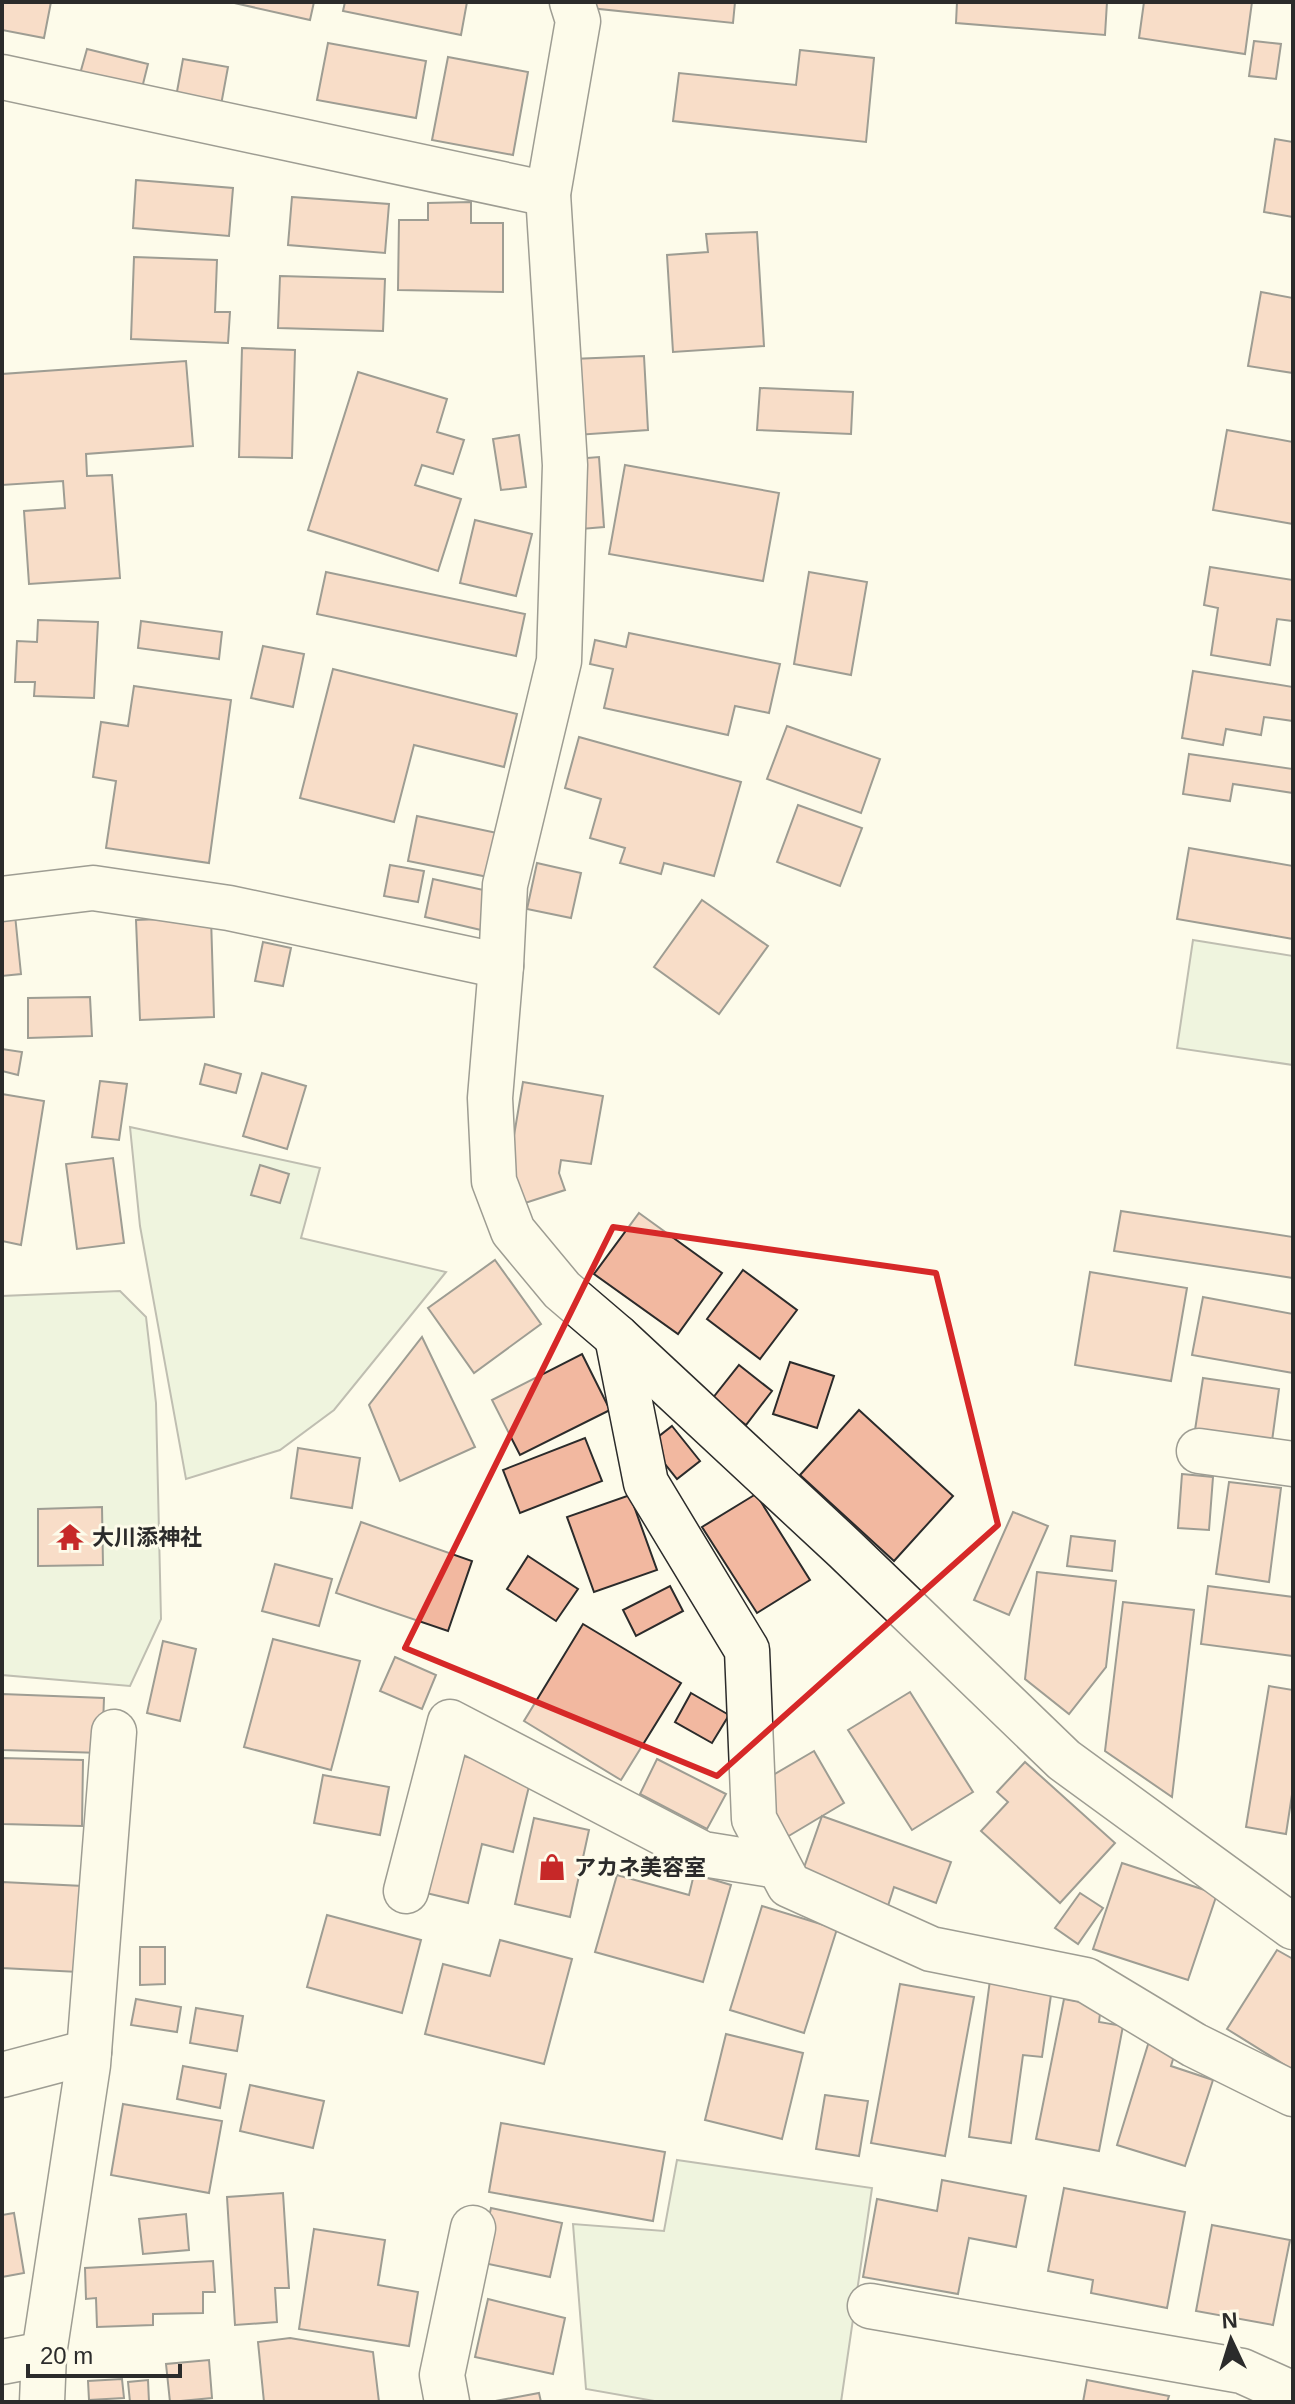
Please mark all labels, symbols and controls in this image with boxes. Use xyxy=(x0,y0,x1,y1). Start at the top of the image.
temple icon: 大川添神社 xyxy=(55,1522,85,1552)
place label: 大川添神社 xyxy=(92,1525,202,1550)
shop icon: アカネ美容室 xyxy=(537,1852,567,1882)
place label: アカネ美容室 xyxy=(574,1855,706,1880)
north arrow xyxy=(1191,2300,1271,2380)
text: N xyxy=(1221,2308,1238,2334)
scale bar xyxy=(28,2328,180,2378)
text: 20 m xyxy=(40,2342,93,2369)

